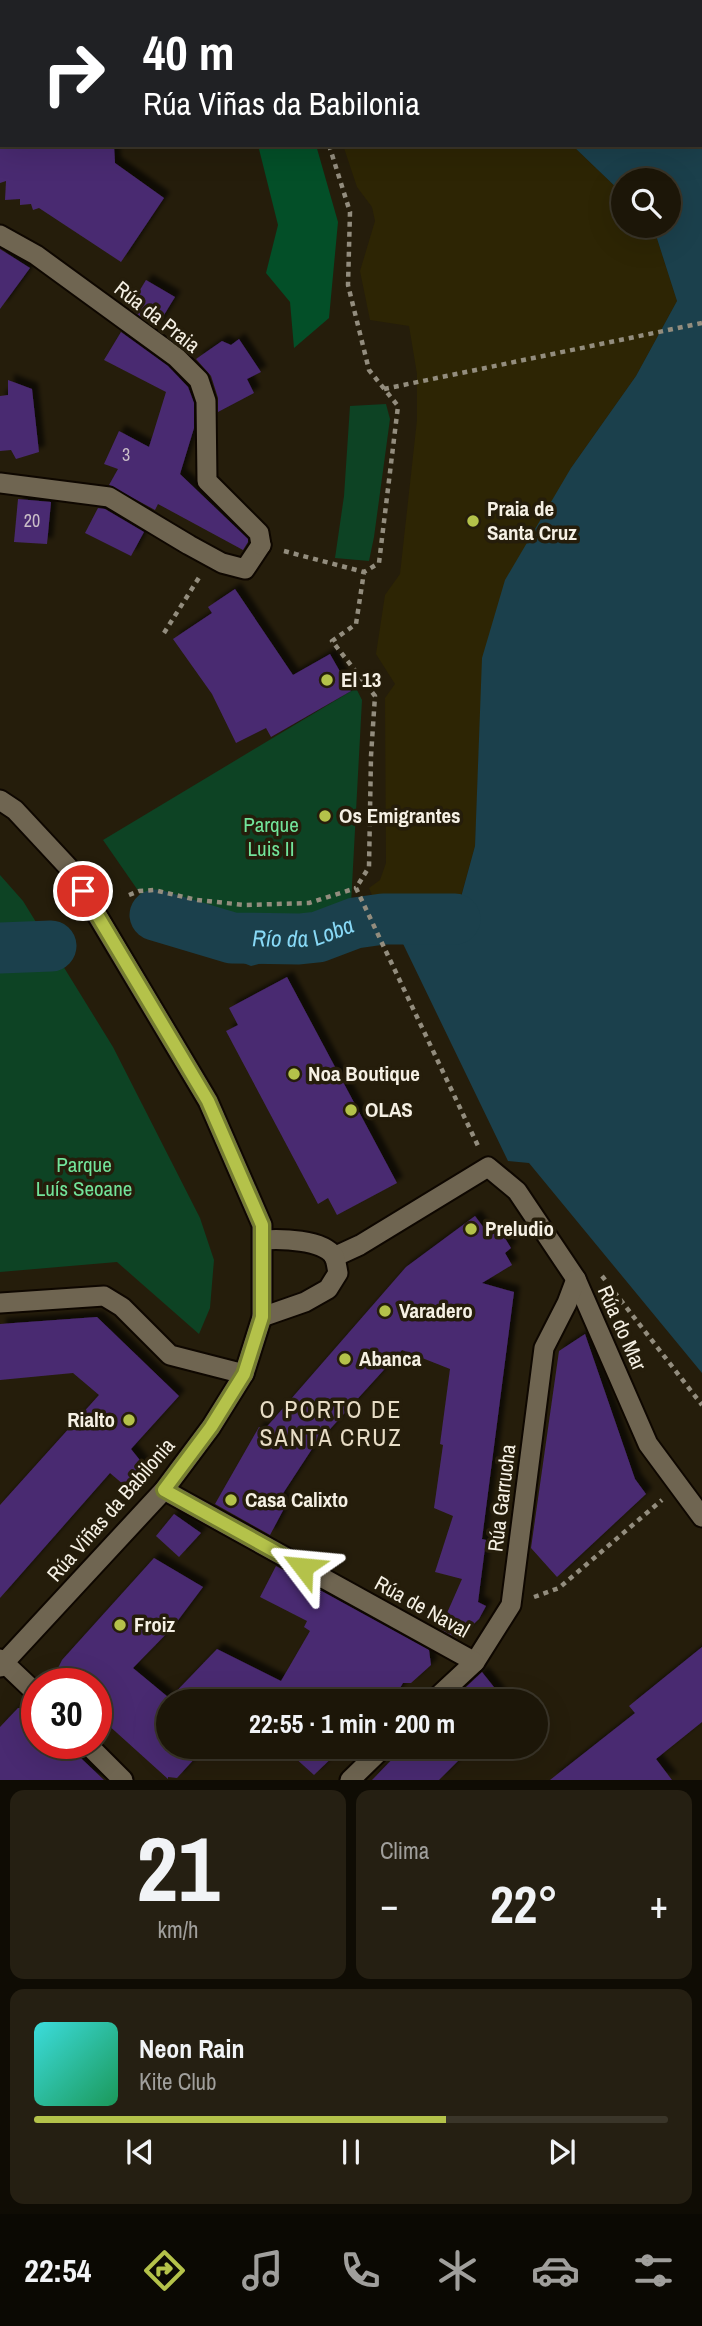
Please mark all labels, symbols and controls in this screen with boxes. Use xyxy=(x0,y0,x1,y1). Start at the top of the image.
text: 40 m xyxy=(143,19,235,85)
icon: right xyxy=(28,28,119,119)
text: Rúa Viñas da Babilonia xyxy=(143,82,420,125)
map controls xyxy=(611,168,681,238)
button: search xyxy=(611,168,681,238)
street label: Rúa da Praia xyxy=(108,274,207,360)
house number: 3 xyxy=(122,442,130,467)
place label: Praia de Santa Cruz xyxy=(487,494,577,547)
house number: 20 xyxy=(24,508,40,533)
marker: Praia de Santa Cruz xyxy=(465,513,481,529)
place label: El 13 xyxy=(341,665,381,694)
marker: El 13 xyxy=(319,672,335,688)
place label: Os Emigrantes xyxy=(339,801,461,830)
marker: Os Emigrantes xyxy=(317,808,333,824)
park label: Parque Luis II xyxy=(243,810,299,863)
pin xyxy=(53,861,113,921)
icon: arrive xyxy=(64,872,102,910)
water label: Río da Loba xyxy=(252,909,358,954)
place label: Noa Boutique xyxy=(308,1059,420,1088)
marker: Noa Boutique xyxy=(286,1066,302,1082)
place label: OLAS xyxy=(365,1095,413,1124)
marker: OLAS xyxy=(343,1102,359,1118)
park label: Parque Luís Seoane xyxy=(36,1150,132,1203)
place label: Preludio xyxy=(485,1214,554,1243)
marker: Preludio xyxy=(463,1221,479,1237)
street label: Rúa do Mar xyxy=(591,1281,654,1375)
place label: Varadero xyxy=(399,1296,473,1325)
marker: Varadero xyxy=(377,1303,393,1319)
place label: Abanca xyxy=(359,1344,422,1373)
marker: Abanca xyxy=(337,1351,353,1367)
district label: O PORTO DE SANTA CRUZ xyxy=(259,1393,403,1453)
place label: Rialto xyxy=(67,1405,115,1434)
marker: Rialto xyxy=(121,1412,137,1428)
street label: Rúa Viñas da Babilonia xyxy=(40,1431,181,1588)
street label: Rúa Garrucha xyxy=(481,1442,523,1553)
place label: Casa Calixto xyxy=(245,1485,348,1514)
marker: Casa Calixto xyxy=(223,1492,239,1508)
position arrow xyxy=(266,1530,340,1604)
street label: Rúa de Naval xyxy=(370,1569,475,1645)
place label: Froiz xyxy=(134,1610,176,1639)
marker: Froiz xyxy=(112,1617,128,1633)
speed limit sign: 30 xyxy=(21,1668,112,1759)
text: 22:55 · 1 min · 200 m xyxy=(249,1706,455,1741)
text: 21 xyxy=(137,1807,220,1929)
text: Clima xyxy=(380,1835,429,1866)
text: 22° xyxy=(490,1869,558,1939)
text: − xyxy=(380,1879,398,1930)
text: + xyxy=(650,1879,668,1930)
text: km/h xyxy=(158,1914,198,1945)
text: Neon Rain xyxy=(139,2031,244,2066)
text: Kite Club xyxy=(139,2066,217,2097)
icon: previous xyxy=(121,2133,159,2171)
icon: pause xyxy=(332,2133,370,2171)
icon: next xyxy=(543,2133,581,2171)
icon: directions xyxy=(140,2246,189,2295)
icon: music xyxy=(238,2246,287,2295)
icon: phone xyxy=(336,2246,385,2295)
icon: climate xyxy=(433,2246,482,2295)
icon: car xyxy=(531,2246,580,2295)
icon: filters xyxy=(629,2246,678,2295)
text: 22:54 xyxy=(24,2249,91,2292)

